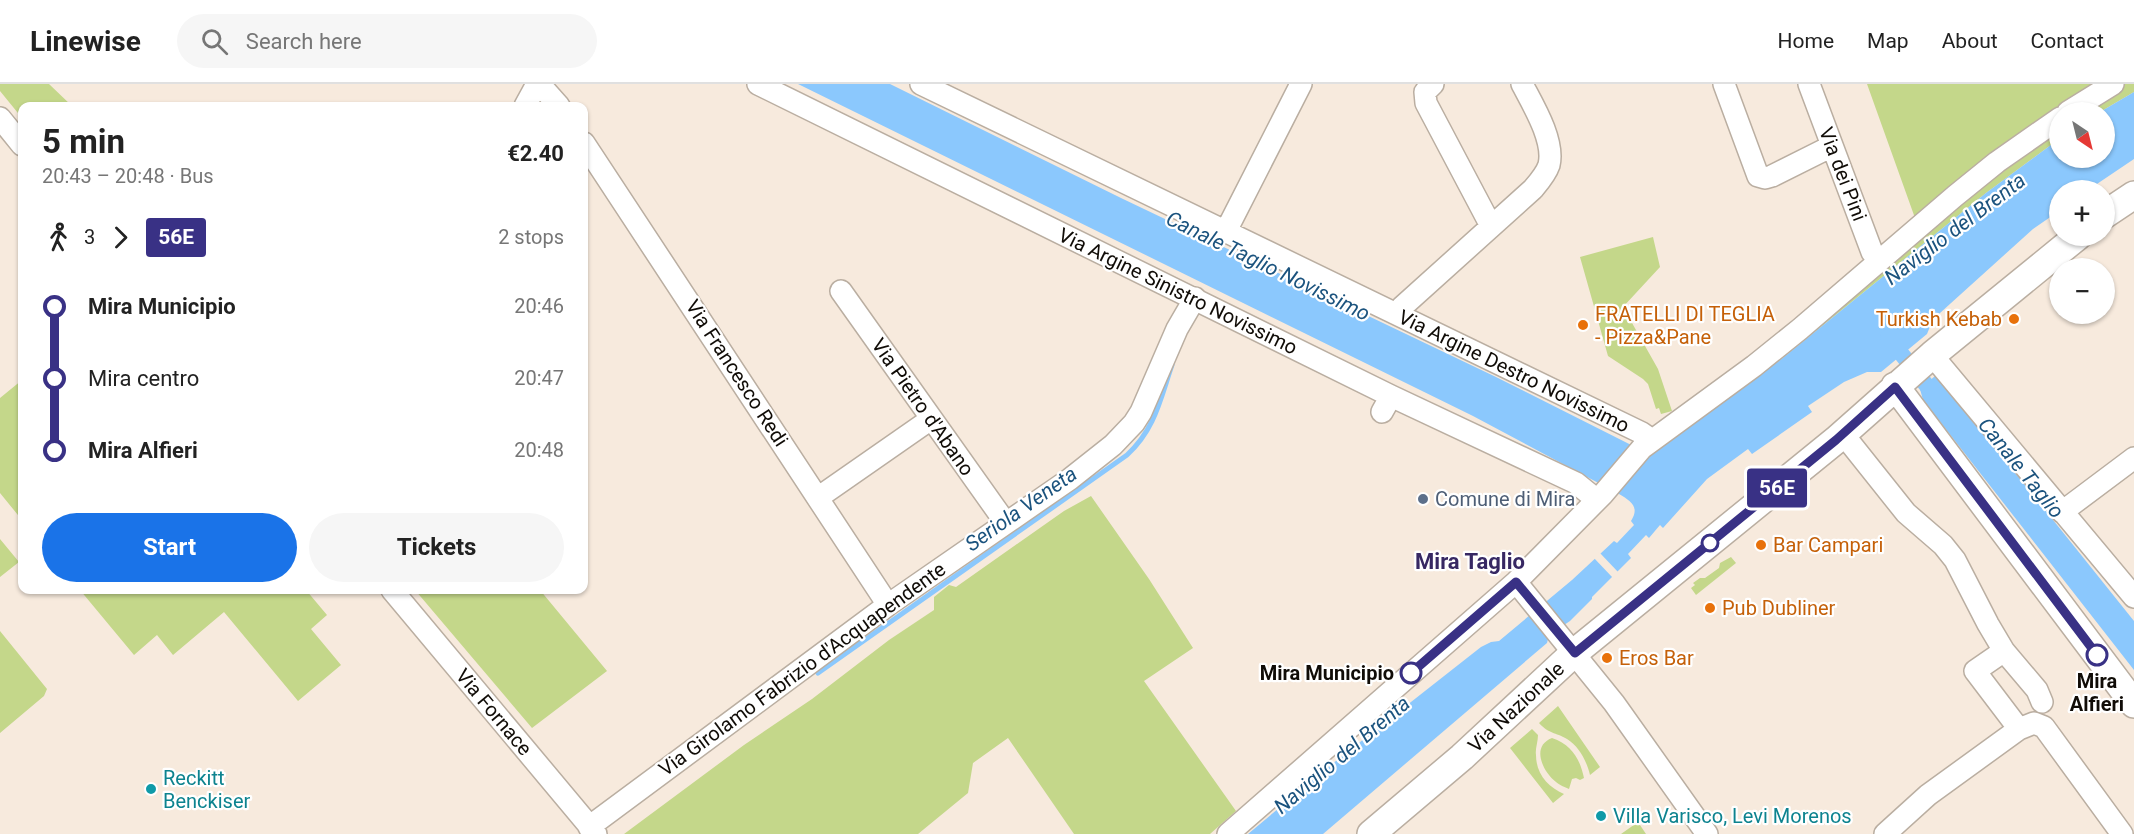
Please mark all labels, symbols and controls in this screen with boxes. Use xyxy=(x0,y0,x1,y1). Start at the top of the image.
search box xyxy=(177,14,597,68)
text: Linewise xyxy=(30,25,141,58)
icon: search xyxy=(198,25,231,58)
text: Search here xyxy=(246,29,362,54)
text: Home xyxy=(1778,29,1834,53)
text: Map xyxy=(1867,29,1909,53)
text: About xyxy=(1942,29,1998,53)
text: Contact xyxy=(2031,29,2104,53)
north arrow xyxy=(2049,102,2115,168)
map controls xyxy=(2049,102,2115,324)
text: 5 min xyxy=(42,122,125,161)
street label: Via dei Pini xyxy=(1814,124,1872,224)
text: €2.40 xyxy=(507,141,564,166)
text: 20:43 – 20:48 · Bus xyxy=(42,164,214,188)
water label: Naviglio del Brenta xyxy=(1880,168,2030,290)
button: + xyxy=(2049,180,2115,246)
water label: Canale Taglio Novissimo xyxy=(1162,206,1374,326)
icon: walk xyxy=(42,221,75,254)
icon: forward xyxy=(104,221,137,254)
street label: Via Argine Sinistro Novissimo xyxy=(1055,223,1301,359)
text: 3 xyxy=(84,225,95,249)
text: 56E xyxy=(158,225,194,249)
text: 2 stops xyxy=(498,225,564,249)
button: − xyxy=(2049,258,2115,324)
text: Mira Municipio xyxy=(88,294,236,319)
text: 20:46 xyxy=(514,294,564,318)
street label: Via Francesco Redi xyxy=(681,295,793,451)
place label: FRATELLI DI TEGLIA - Pizza&Pane xyxy=(1595,302,1775,349)
street label: Via Argine Destro Novissimo xyxy=(1395,305,1633,437)
place label: Turkish Kebab xyxy=(1876,307,2002,331)
marker: Turkish Kebab xyxy=(2007,312,2021,326)
marker: FRATELLI DI TEGLIA - Pizza&Pane xyxy=(1576,318,1590,332)
street label: Via Pietro d'Abano xyxy=(867,334,979,480)
text: Mira centro xyxy=(88,366,199,391)
text: 20:47 xyxy=(514,366,564,390)
water label: Canale Taglio xyxy=(1973,413,2069,523)
text: Mira Alfieri xyxy=(88,438,198,463)
text: 20:48 xyxy=(514,438,564,462)
water label: Seriola Veneta xyxy=(961,462,1081,556)
line badge: 56E xyxy=(1742,468,1812,508)
text: 56E xyxy=(1759,476,1795,500)
place label: Comune di Mira xyxy=(1435,487,1575,511)
marker: Comune di Mira xyxy=(1416,492,1430,506)
button: Start xyxy=(42,513,297,582)
button: Tickets xyxy=(309,513,564,582)
place label: Bar Campari xyxy=(1773,533,1883,557)
unlabelled marker xyxy=(1701,534,1719,552)
marker: Bar Campari xyxy=(1754,538,1768,552)
district label: Mira Taglio xyxy=(1415,549,1525,574)
street label: Via Girolamo Fabrizio d'Acquapendente xyxy=(654,557,950,781)
place label: Pub Dubliner xyxy=(1722,596,1836,620)
marker: Pub Dubliner xyxy=(1703,601,1717,615)
marker: Mira Alfieri xyxy=(2086,644,2108,666)
place label: Eros Bar xyxy=(1619,646,1694,670)
marker: Eros Bar xyxy=(1600,651,1614,665)
street label: Via Nazionale xyxy=(1463,657,1569,757)
place label: Mira Municipio xyxy=(1260,661,1394,685)
marker: Mira Municipio xyxy=(1400,662,1422,684)
street label: Via Fornace xyxy=(451,664,537,760)
place label: Mira Alfieri xyxy=(2070,669,2124,716)
water label: Naviglio del Brenta xyxy=(1269,691,1415,819)
place label: Reckitt Benckiser xyxy=(163,766,251,813)
marker: Reckitt Benckiser xyxy=(144,782,158,796)
place label: Villa Varisco, Levi Morenos xyxy=(1613,804,1852,828)
marker: Villa Varisco, Levi Morenos xyxy=(1594,809,1608,823)

